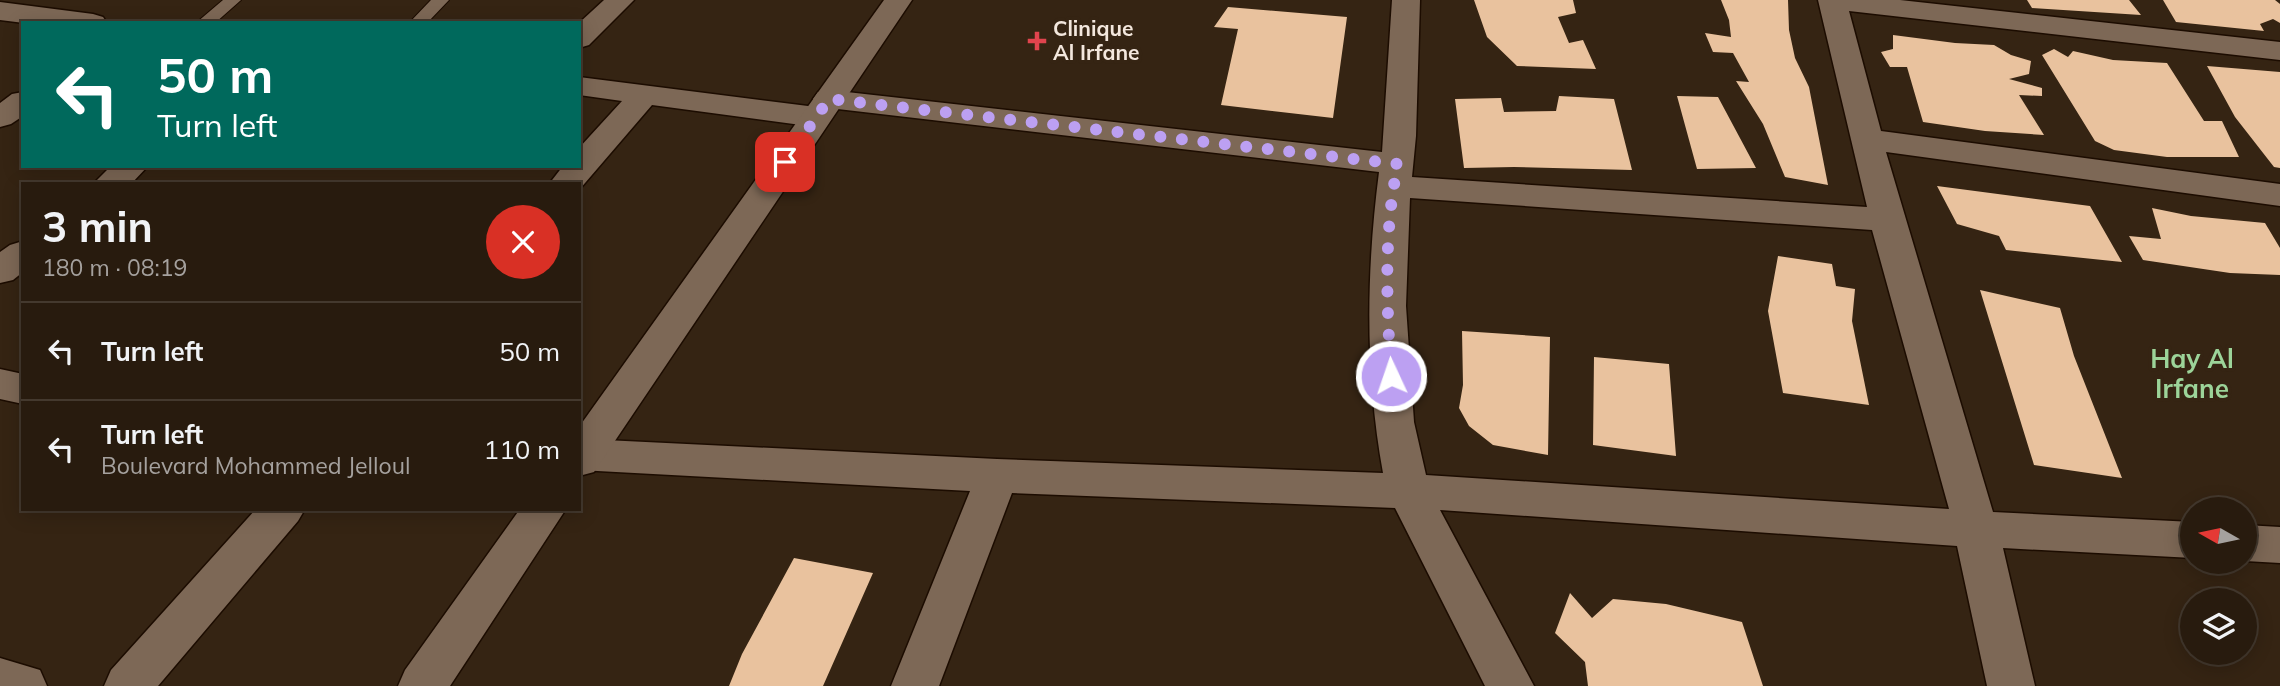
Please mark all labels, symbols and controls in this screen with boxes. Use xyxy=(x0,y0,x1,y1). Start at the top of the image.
place label: Clinique Al Irfane xyxy=(1053,15,1140,65)
marker: Clinique Al Irfane xyxy=(1027,31,1047,51)
text: 50 m xyxy=(157,44,273,105)
icon: left xyxy=(42,49,133,140)
text: Turn left xyxy=(157,105,277,145)
pin xyxy=(755,132,815,192)
icon: arrive xyxy=(766,143,804,181)
text: 3 min xyxy=(42,200,153,253)
button: close xyxy=(486,205,560,279)
text: 180 m · 08:19 xyxy=(42,253,187,282)
icon: left xyxy=(42,332,80,370)
text: Turn left xyxy=(101,335,203,368)
text: 50 m xyxy=(499,335,560,368)
position arrow xyxy=(1354,339,1428,413)
district label: Hay Al Irfane xyxy=(2150,342,2234,405)
text: Turn left xyxy=(101,418,203,451)
icon: left xyxy=(42,430,80,468)
text: 110 m xyxy=(484,433,560,466)
text: Boulevard Mohammed Jelloul xyxy=(101,451,410,480)
north arrow xyxy=(2180,497,2258,574)
map controls xyxy=(2180,497,2257,665)
button: layers xyxy=(2180,588,2257,665)

